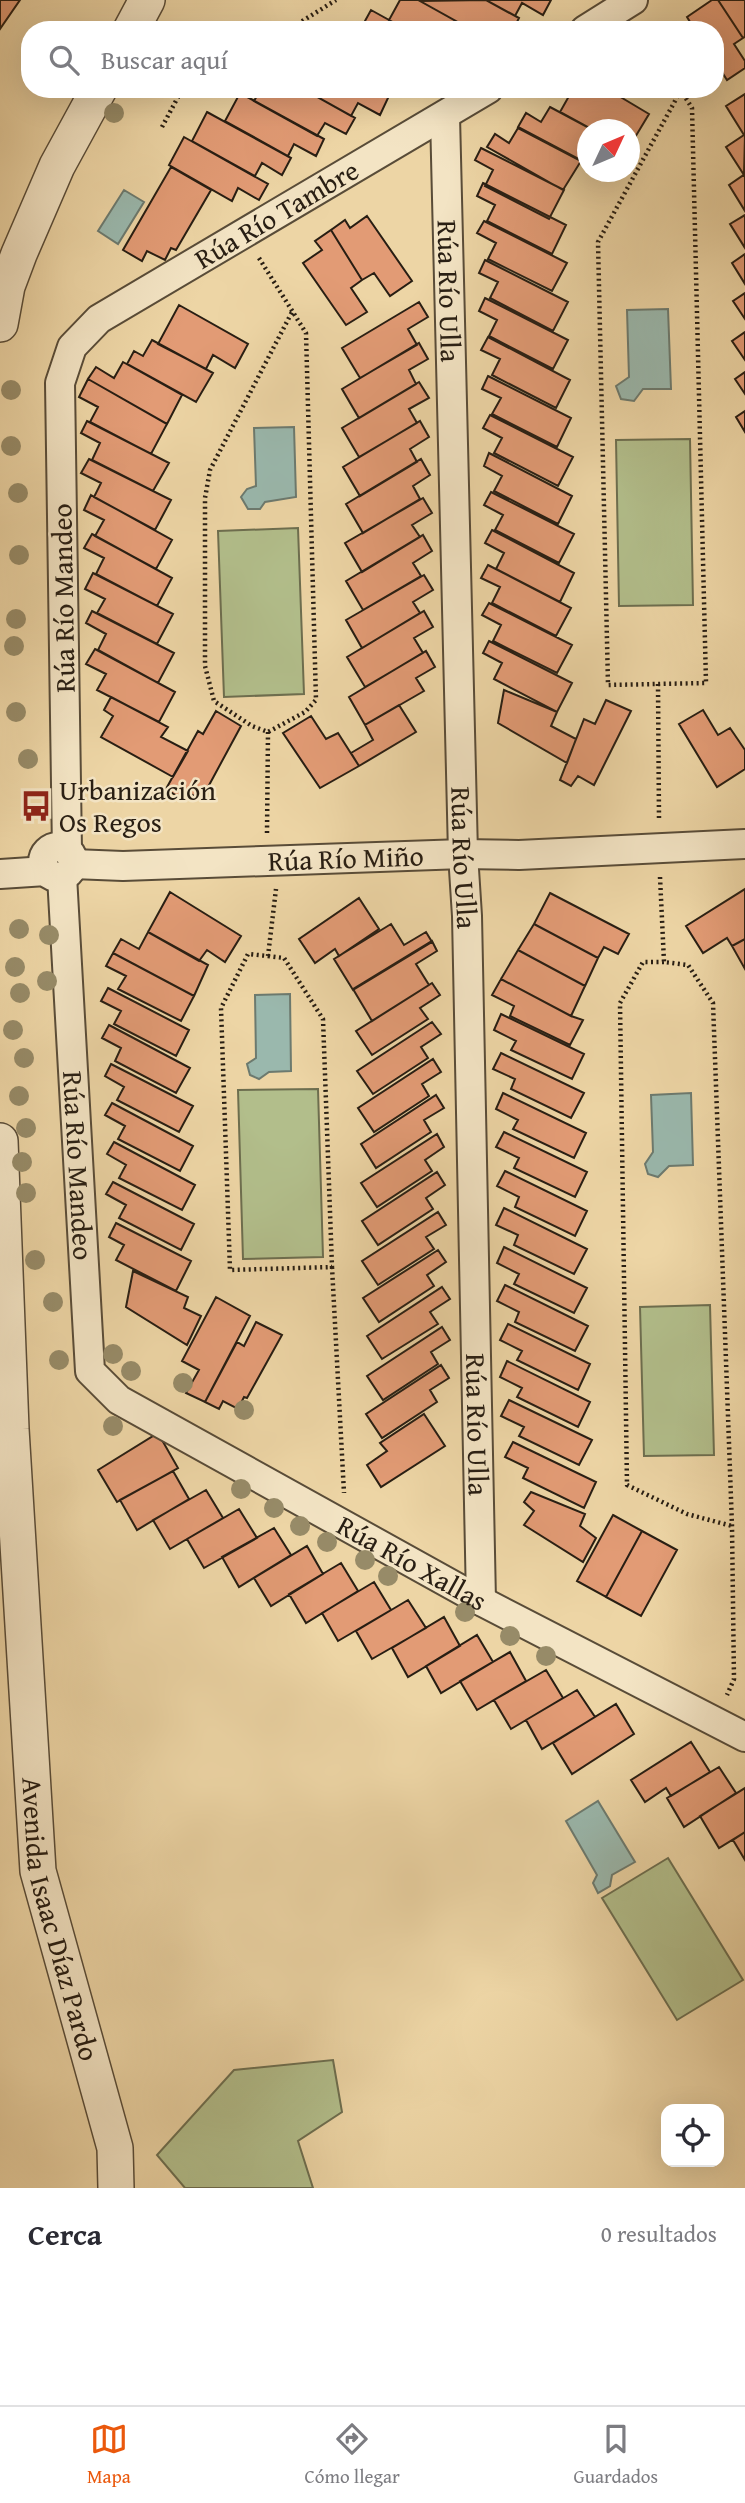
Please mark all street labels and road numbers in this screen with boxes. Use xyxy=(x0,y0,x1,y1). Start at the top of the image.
street label: Rúa Río Tambre xyxy=(186,149,366,278)
street label: Rúa Río Ulla xyxy=(428,219,472,363)
street label: Rúa Río Mandeo xyxy=(40,503,85,693)
street label: Rúa Río Ulla xyxy=(441,786,488,930)
street label: Rúa Río Miño xyxy=(267,834,424,881)
street label: Rúa Río Mandeo xyxy=(53,1070,105,1261)
street label: Rúa Río Ulla xyxy=(456,1353,500,1497)
street label: Rúa Río Xallas xyxy=(330,1504,495,1620)
street label: Avenida Isaac Díaz Pardo xyxy=(12,1776,111,2065)

